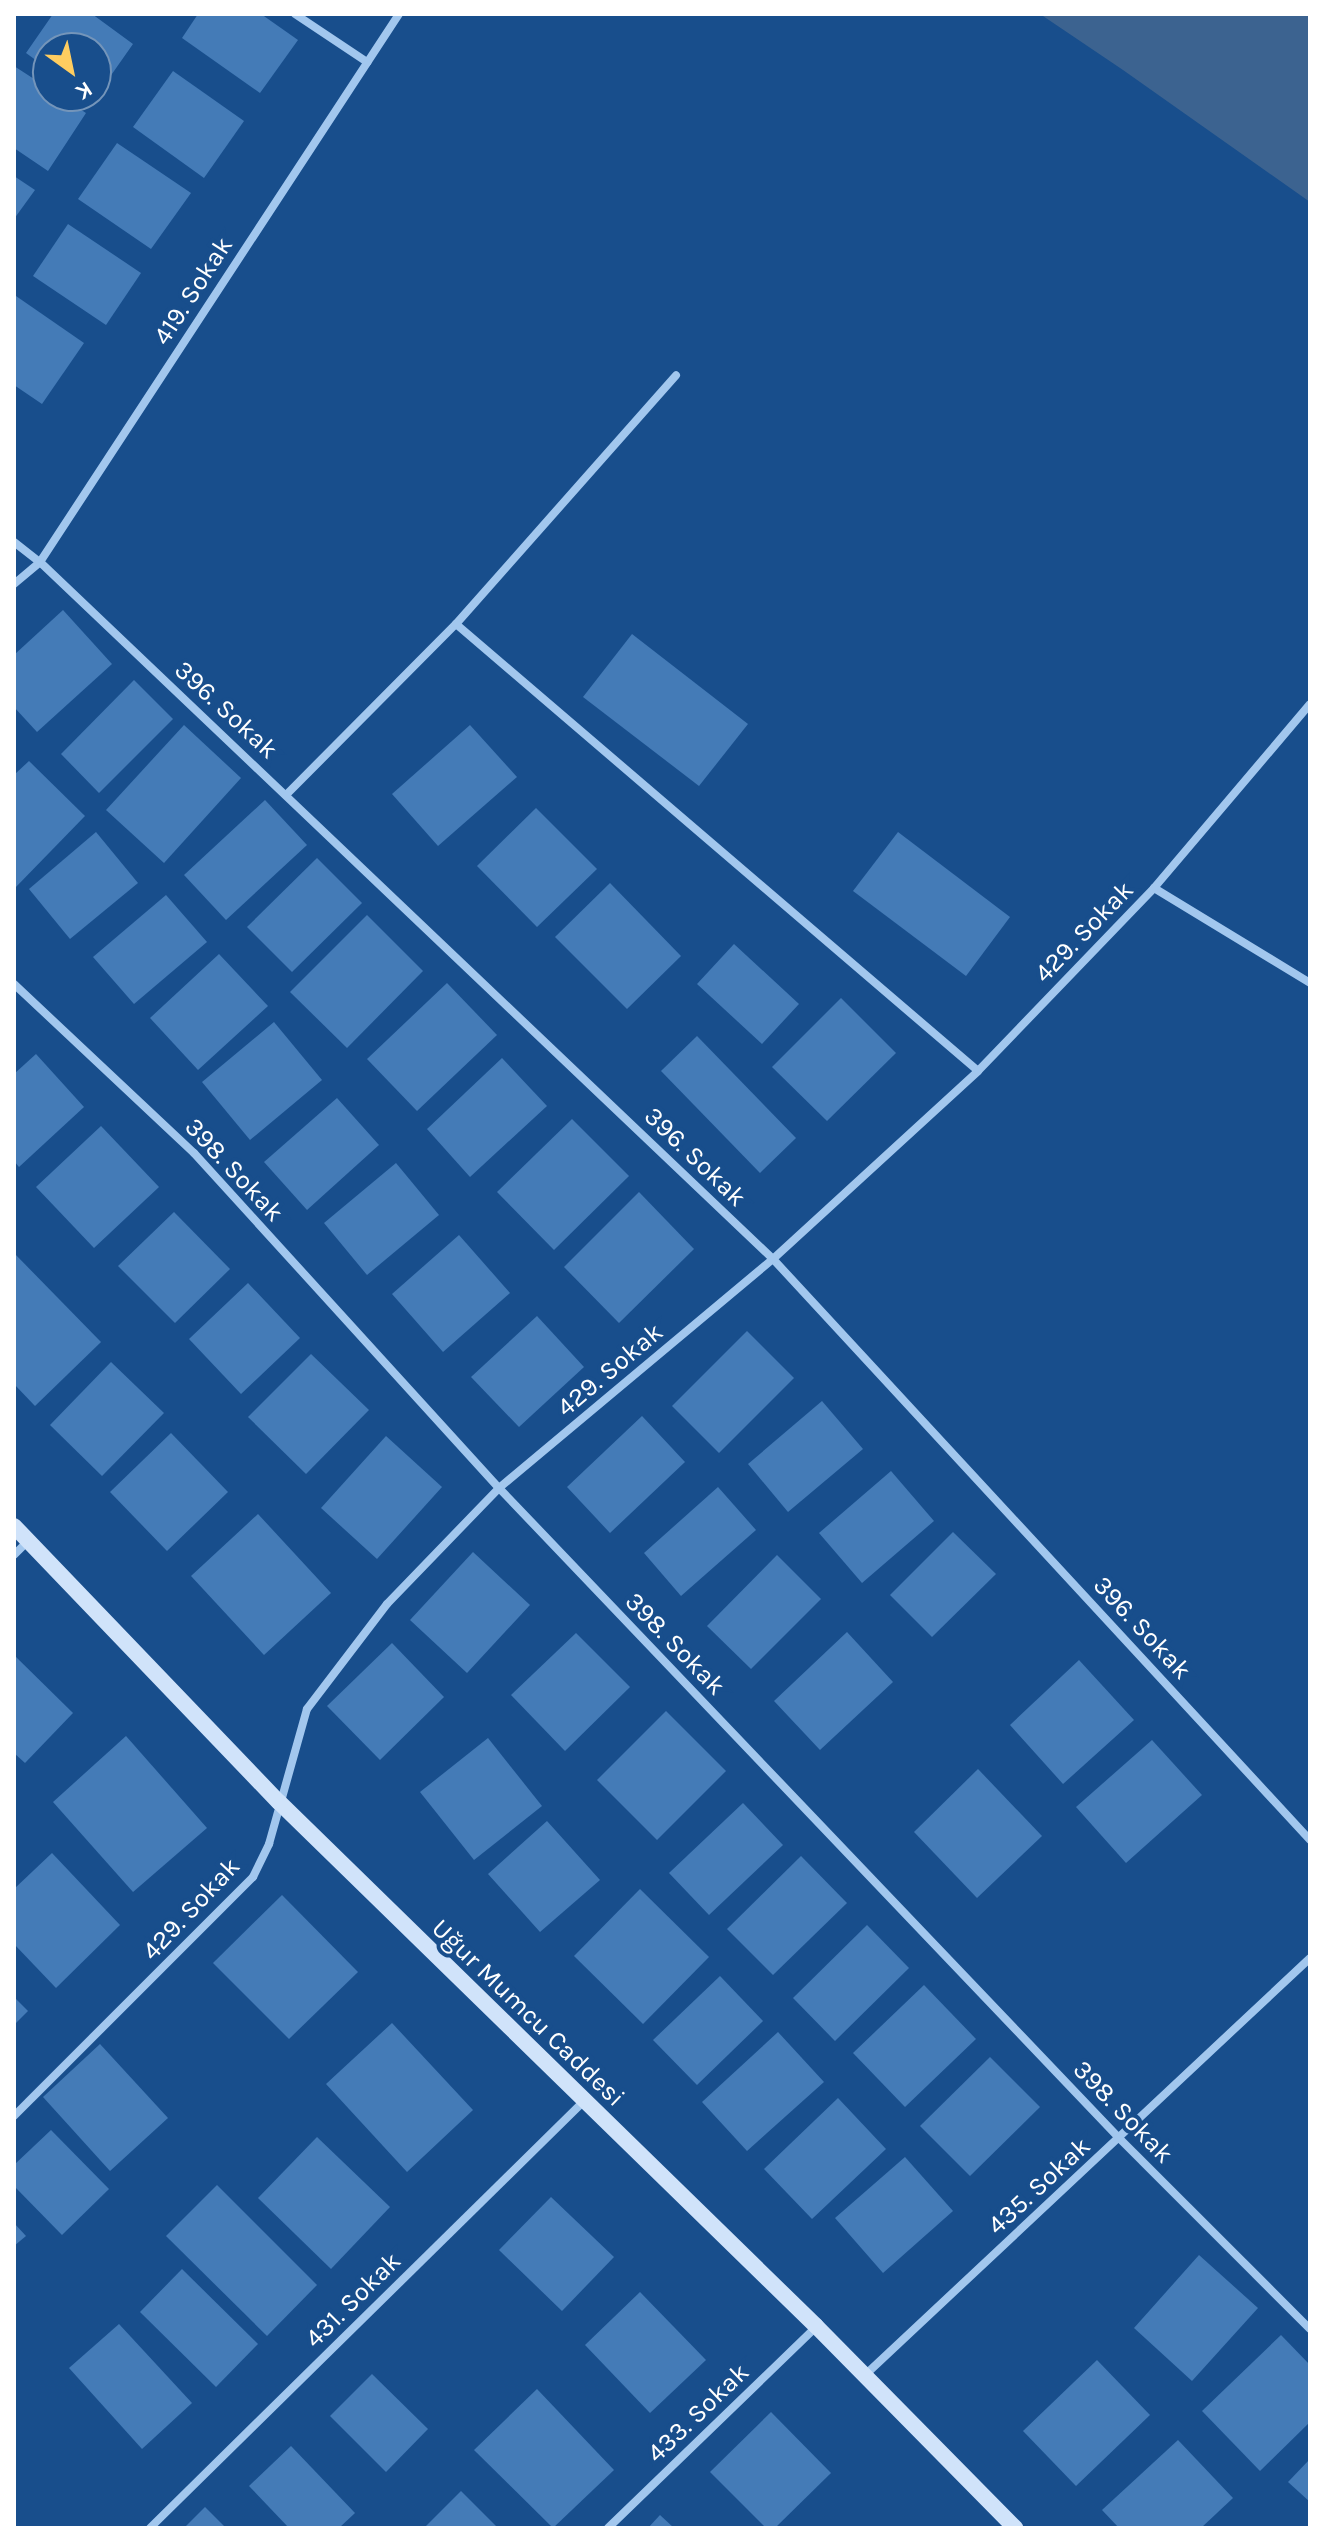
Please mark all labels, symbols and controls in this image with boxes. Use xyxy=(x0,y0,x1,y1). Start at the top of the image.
north arrow xyxy=(32,32,112,112)
text: K xyxy=(71,76,97,105)
street label: 419. Sokak xyxy=(147,231,239,351)
street label: 396. Sokak xyxy=(168,654,284,766)
street label: 429. Sokak xyxy=(1028,875,1140,989)
street label: 396. Sokak xyxy=(638,1101,752,1213)
street label: 398. Sokak xyxy=(178,1112,290,1228)
street label: 429. Sokak xyxy=(551,1317,669,1423)
street label: 396. Sokak xyxy=(1086,1570,1198,1686)
street label: 398. Sokak xyxy=(618,1586,732,1702)
street label: 429. Sokak xyxy=(136,1851,246,1967)
street label: Uğur Mumcu Caddesi xyxy=(425,1913,631,2113)
street label: 398. Sokak xyxy=(1066,2054,1180,2170)
street label: 435. Sokak xyxy=(981,2131,1097,2241)
street label: 431. Sokak xyxy=(299,2246,407,2354)
street label: 433. Sokak xyxy=(641,2357,755,2469)

